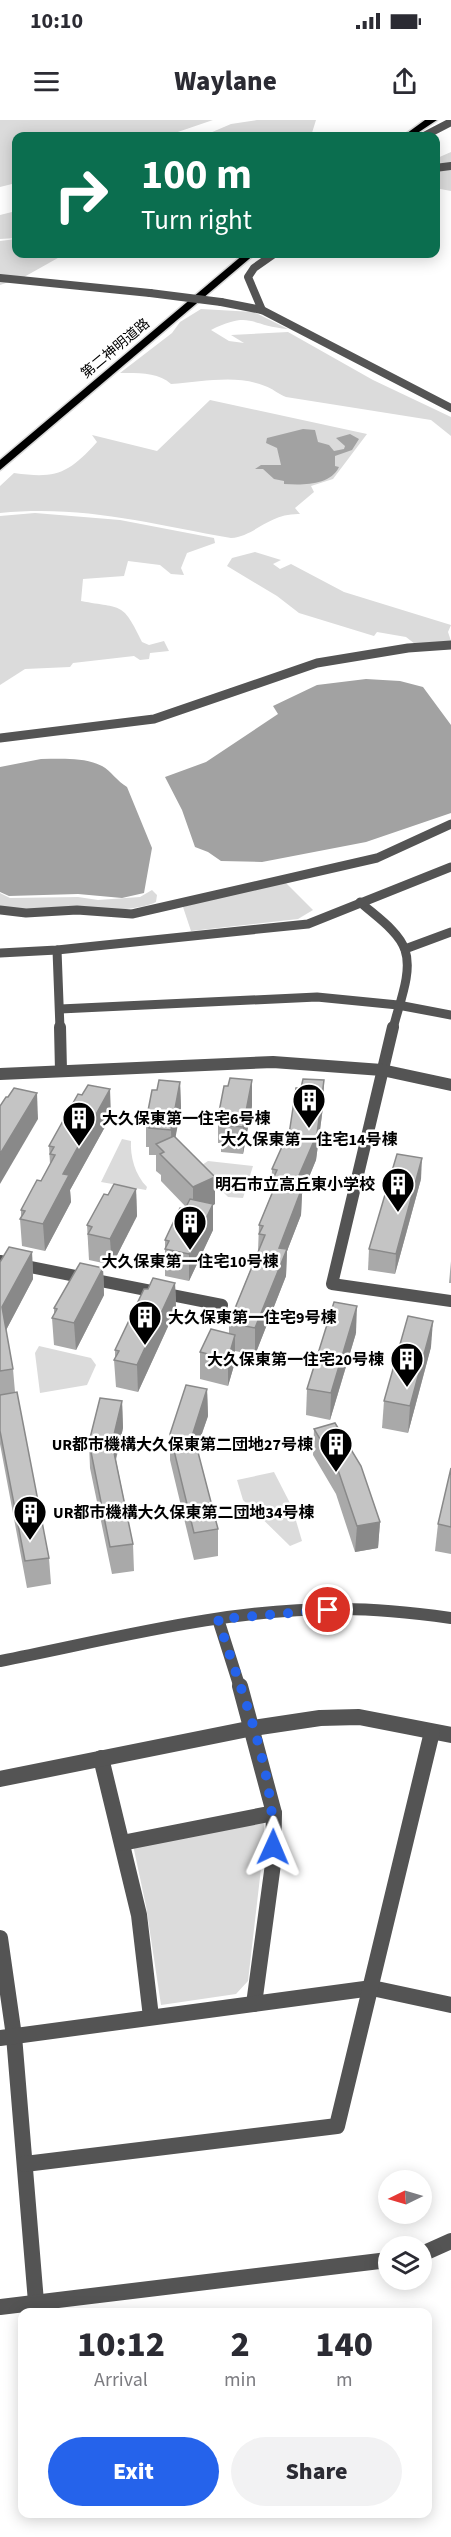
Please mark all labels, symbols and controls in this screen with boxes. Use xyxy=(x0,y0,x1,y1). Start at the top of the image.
text: 10:10 xyxy=(30,5,83,37)
text: Waylane xyxy=(174,62,277,101)
icon: menu xyxy=(30,65,63,98)
icon: share xyxy=(388,65,421,98)
text: 100 m xyxy=(141,145,252,205)
icon: right xyxy=(42,156,120,234)
text: Turn right xyxy=(141,201,252,240)
street label: 第二神明道路 xyxy=(77,314,154,383)
building icon: 大久保東第一住宅14号棟 xyxy=(291,1082,327,1129)
building icon: 大久保東第一住宅6号棟 xyxy=(61,1100,97,1147)
place label: 大久保東第一住宅6号棟 xyxy=(102,1108,270,1130)
place label: 大久保東第一住宅14号棟 xyxy=(221,1129,397,1151)
building icon: 明石市立高丘東小学校 xyxy=(380,1166,416,1213)
place label: 明石市立高丘東小学校 xyxy=(215,1174,375,1196)
building icon: 大久保東第一住宅10号棟 xyxy=(172,1204,208,1251)
place label: 大久保東第一住宅10号棟 xyxy=(102,1251,278,1273)
building icon: 大久保東第一住宅9号棟 xyxy=(127,1299,163,1346)
place label: 大久保東第一住宅9号棟 xyxy=(168,1307,336,1329)
building icon: 大久保東第一住宅20号棟 xyxy=(389,1341,425,1388)
place label: 大久保東第一住宅20号棟 xyxy=(207,1349,384,1371)
building icon: UR都市機構大久保東第二団地27号棟 xyxy=(318,1426,354,1473)
place label: UR都市機構大久保東第二団地27号棟 xyxy=(52,1434,313,1456)
building icon: UR都市機構大久保東第二団地34号棟 xyxy=(12,1494,48,1541)
place label: UR都市機構大久保東第二団地34号棟 xyxy=(53,1502,314,1524)
pin xyxy=(302,1584,353,1635)
icon: arrive xyxy=(311,1593,344,1626)
position arrow xyxy=(241,1815,305,1879)
north arrow xyxy=(378,2170,432,2224)
map controls xyxy=(378,2170,432,2290)
button: layers xyxy=(378,2236,432,2290)
text: 10:12 xyxy=(77,2319,165,2370)
text: 2 xyxy=(231,2319,250,2370)
text: 140 xyxy=(315,2319,373,2370)
text: Arrival xyxy=(94,2366,148,2394)
text: min xyxy=(224,2366,256,2394)
text: m xyxy=(336,2366,352,2394)
button: Exit xyxy=(48,2437,219,2506)
button: Share xyxy=(231,2437,402,2506)

